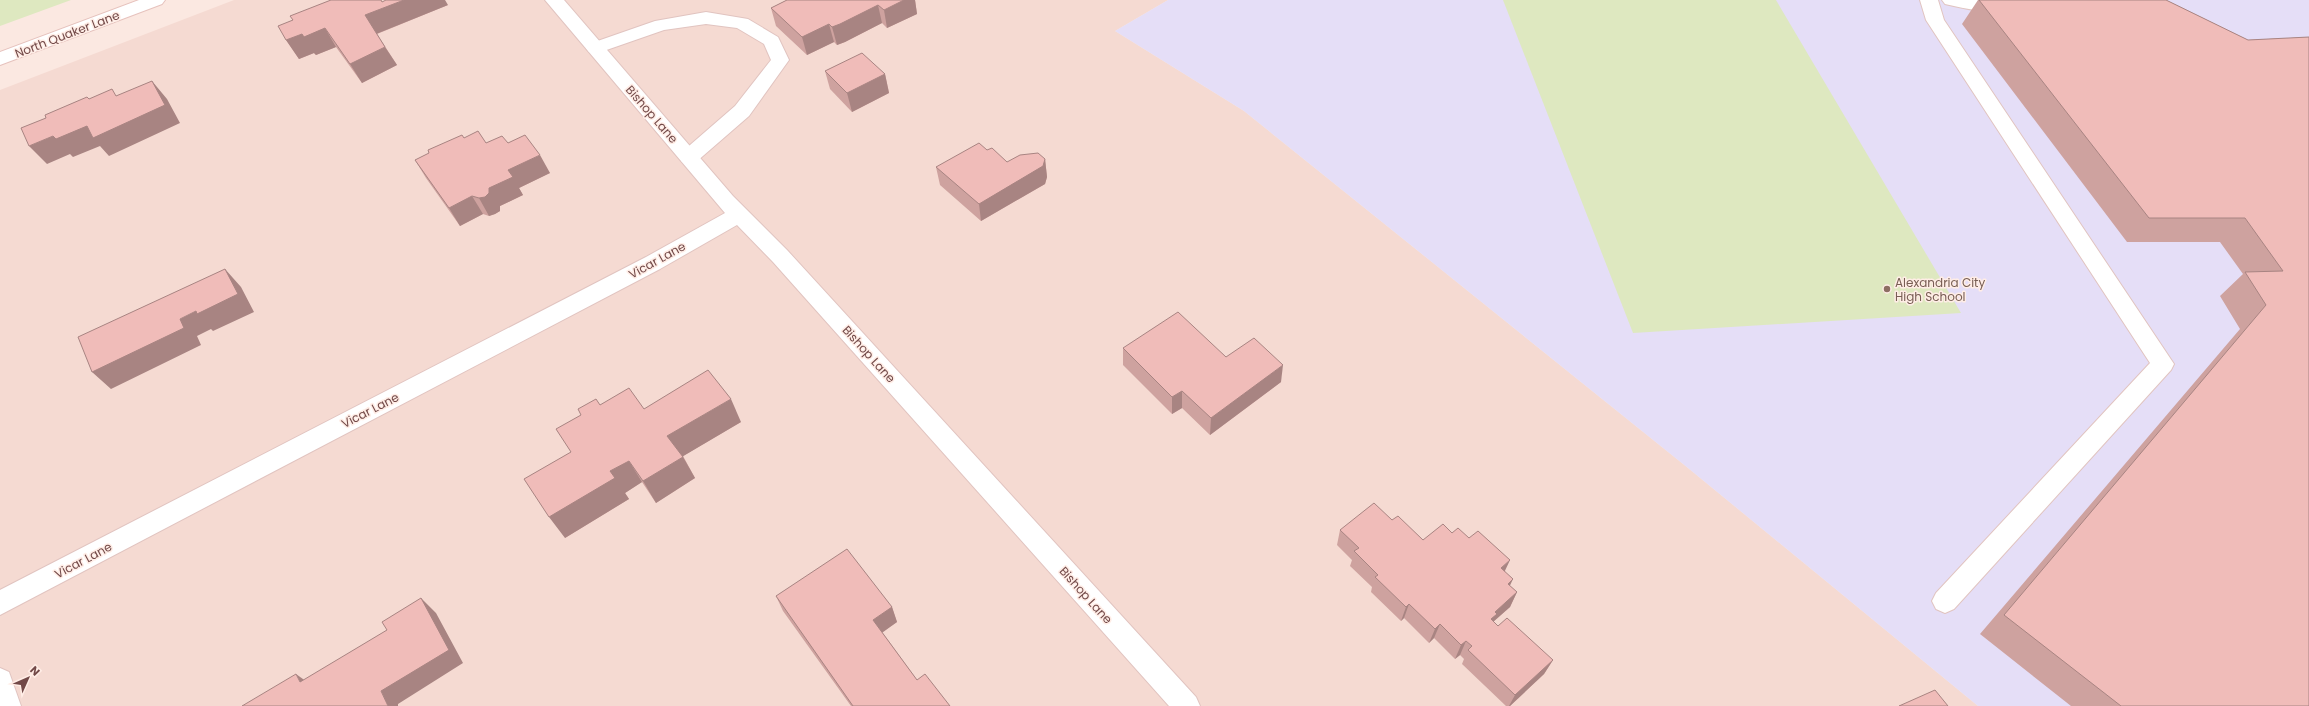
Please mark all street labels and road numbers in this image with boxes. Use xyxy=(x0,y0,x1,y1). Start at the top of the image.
street label: North Quaker Lane xyxy=(12,6,122,62)
street label: Bishop Lane xyxy=(622,81,682,147)
street label: Vicar Lane xyxy=(626,237,688,283)
street label: Bishop Lane xyxy=(839,322,899,386)
street label: Vicar Lane xyxy=(338,388,402,432)
street label: Vicar Lane xyxy=(51,538,115,582)
street label: Bishop Lane xyxy=(1056,563,1116,627)

